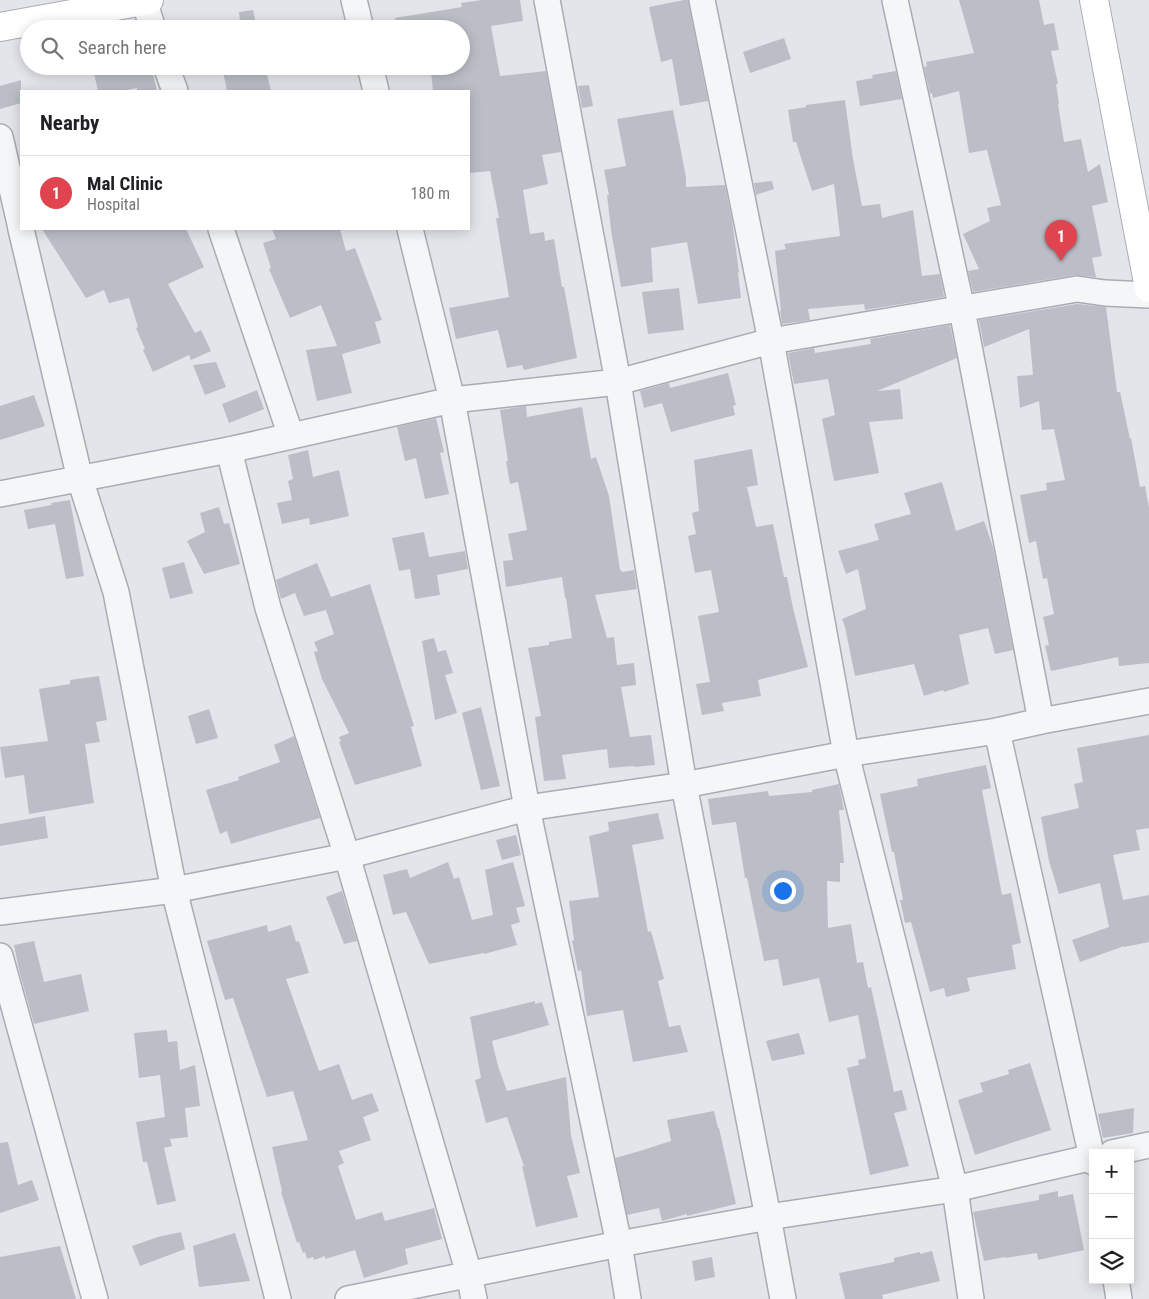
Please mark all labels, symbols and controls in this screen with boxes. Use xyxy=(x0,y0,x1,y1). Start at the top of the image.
search box xyxy=(20,20,470,75)
icon: search xyxy=(38,34,66,62)
text: Search here xyxy=(78,36,166,59)
text: Nearby xyxy=(40,111,99,135)
text: Mal Clinic xyxy=(87,172,163,195)
text: 1 xyxy=(52,184,60,203)
text: 180 m xyxy=(411,184,450,203)
text: Hospital xyxy=(87,195,140,214)
pin: 1 xyxy=(1045,220,1077,261)
your location xyxy=(770,878,796,904)
map controls xyxy=(1089,1149,1134,1284)
button: + xyxy=(1089,1149,1134,1194)
button: − xyxy=(1089,1194,1134,1239)
button: layers xyxy=(1089,1239,1134,1284)

